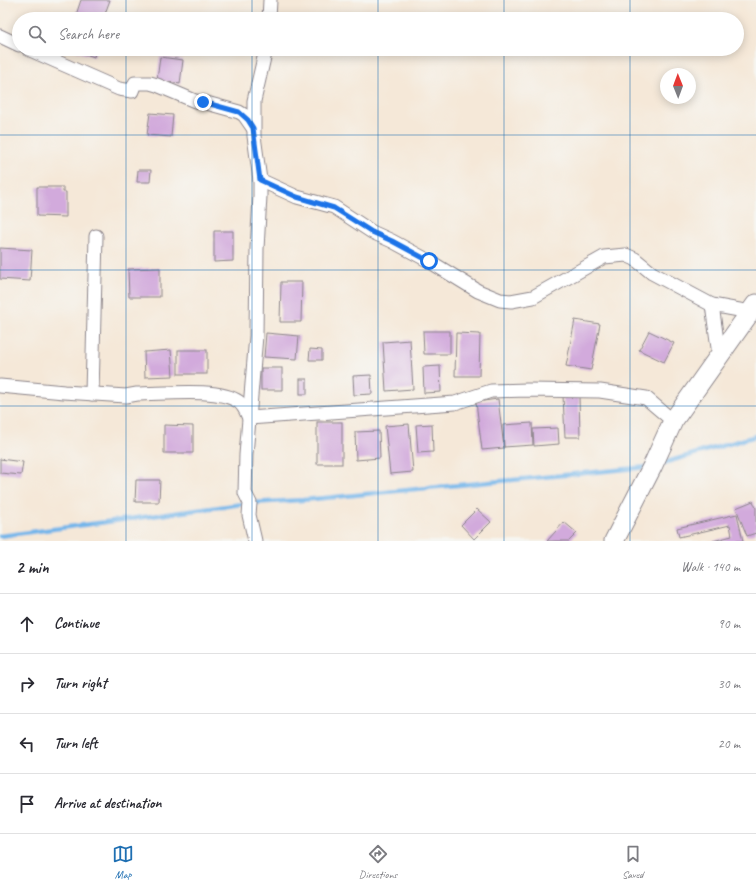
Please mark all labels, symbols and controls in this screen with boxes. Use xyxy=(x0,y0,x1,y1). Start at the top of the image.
search box xyxy=(12,12,744,56)
icon: search xyxy=(26,23,48,45)
text: Search here xyxy=(58,25,119,44)
north arrow xyxy=(660,68,696,104)
route end xyxy=(194,93,212,111)
route start xyxy=(420,252,438,270)
text: 2 min xyxy=(16,557,49,578)
text: Walk · 140 m xyxy=(681,559,740,575)
icon: ahead xyxy=(16,613,38,635)
text: Continue xyxy=(54,614,99,633)
text: 90 m xyxy=(718,616,740,632)
icon: right xyxy=(16,673,38,695)
text: Turn right xyxy=(54,674,107,693)
text: 30 m xyxy=(718,676,740,692)
icon: left xyxy=(16,733,38,755)
text: Turn left xyxy=(54,734,97,753)
text: 20 m xyxy=(718,736,740,752)
icon: arrive xyxy=(16,793,38,815)
text: Arrive at destination xyxy=(54,794,161,813)
tab: Map xyxy=(112,843,134,881)
tab: Directions xyxy=(359,843,397,881)
tab: Saved xyxy=(622,843,644,881)

